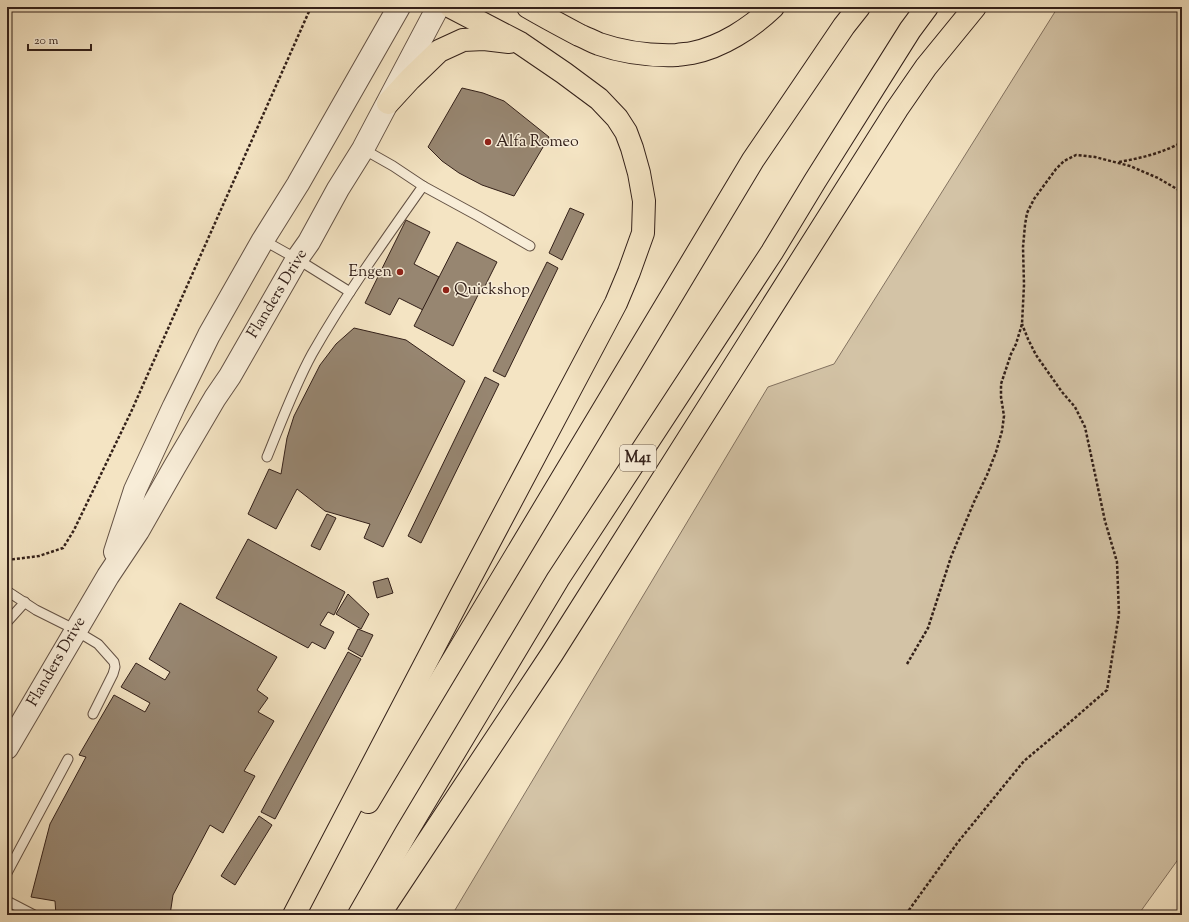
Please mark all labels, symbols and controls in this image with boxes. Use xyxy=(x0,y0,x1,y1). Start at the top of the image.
scale bar xyxy=(28,26,91,52)
text: 20 m xyxy=(34,32,59,50)
place label: Alfa Romeo xyxy=(496,131,579,154)
marker: Alfa Romeo xyxy=(483,137,493,147)
street label: Flanders Drive xyxy=(242,245,314,343)
place label: Engen xyxy=(348,261,393,284)
marker: Engen xyxy=(395,267,405,277)
place label: Quickshop xyxy=(454,279,530,302)
marker: Quickshop xyxy=(441,285,451,295)
road number: M41 xyxy=(620,445,656,471)
street label: Flanders Drive xyxy=(22,613,92,711)

